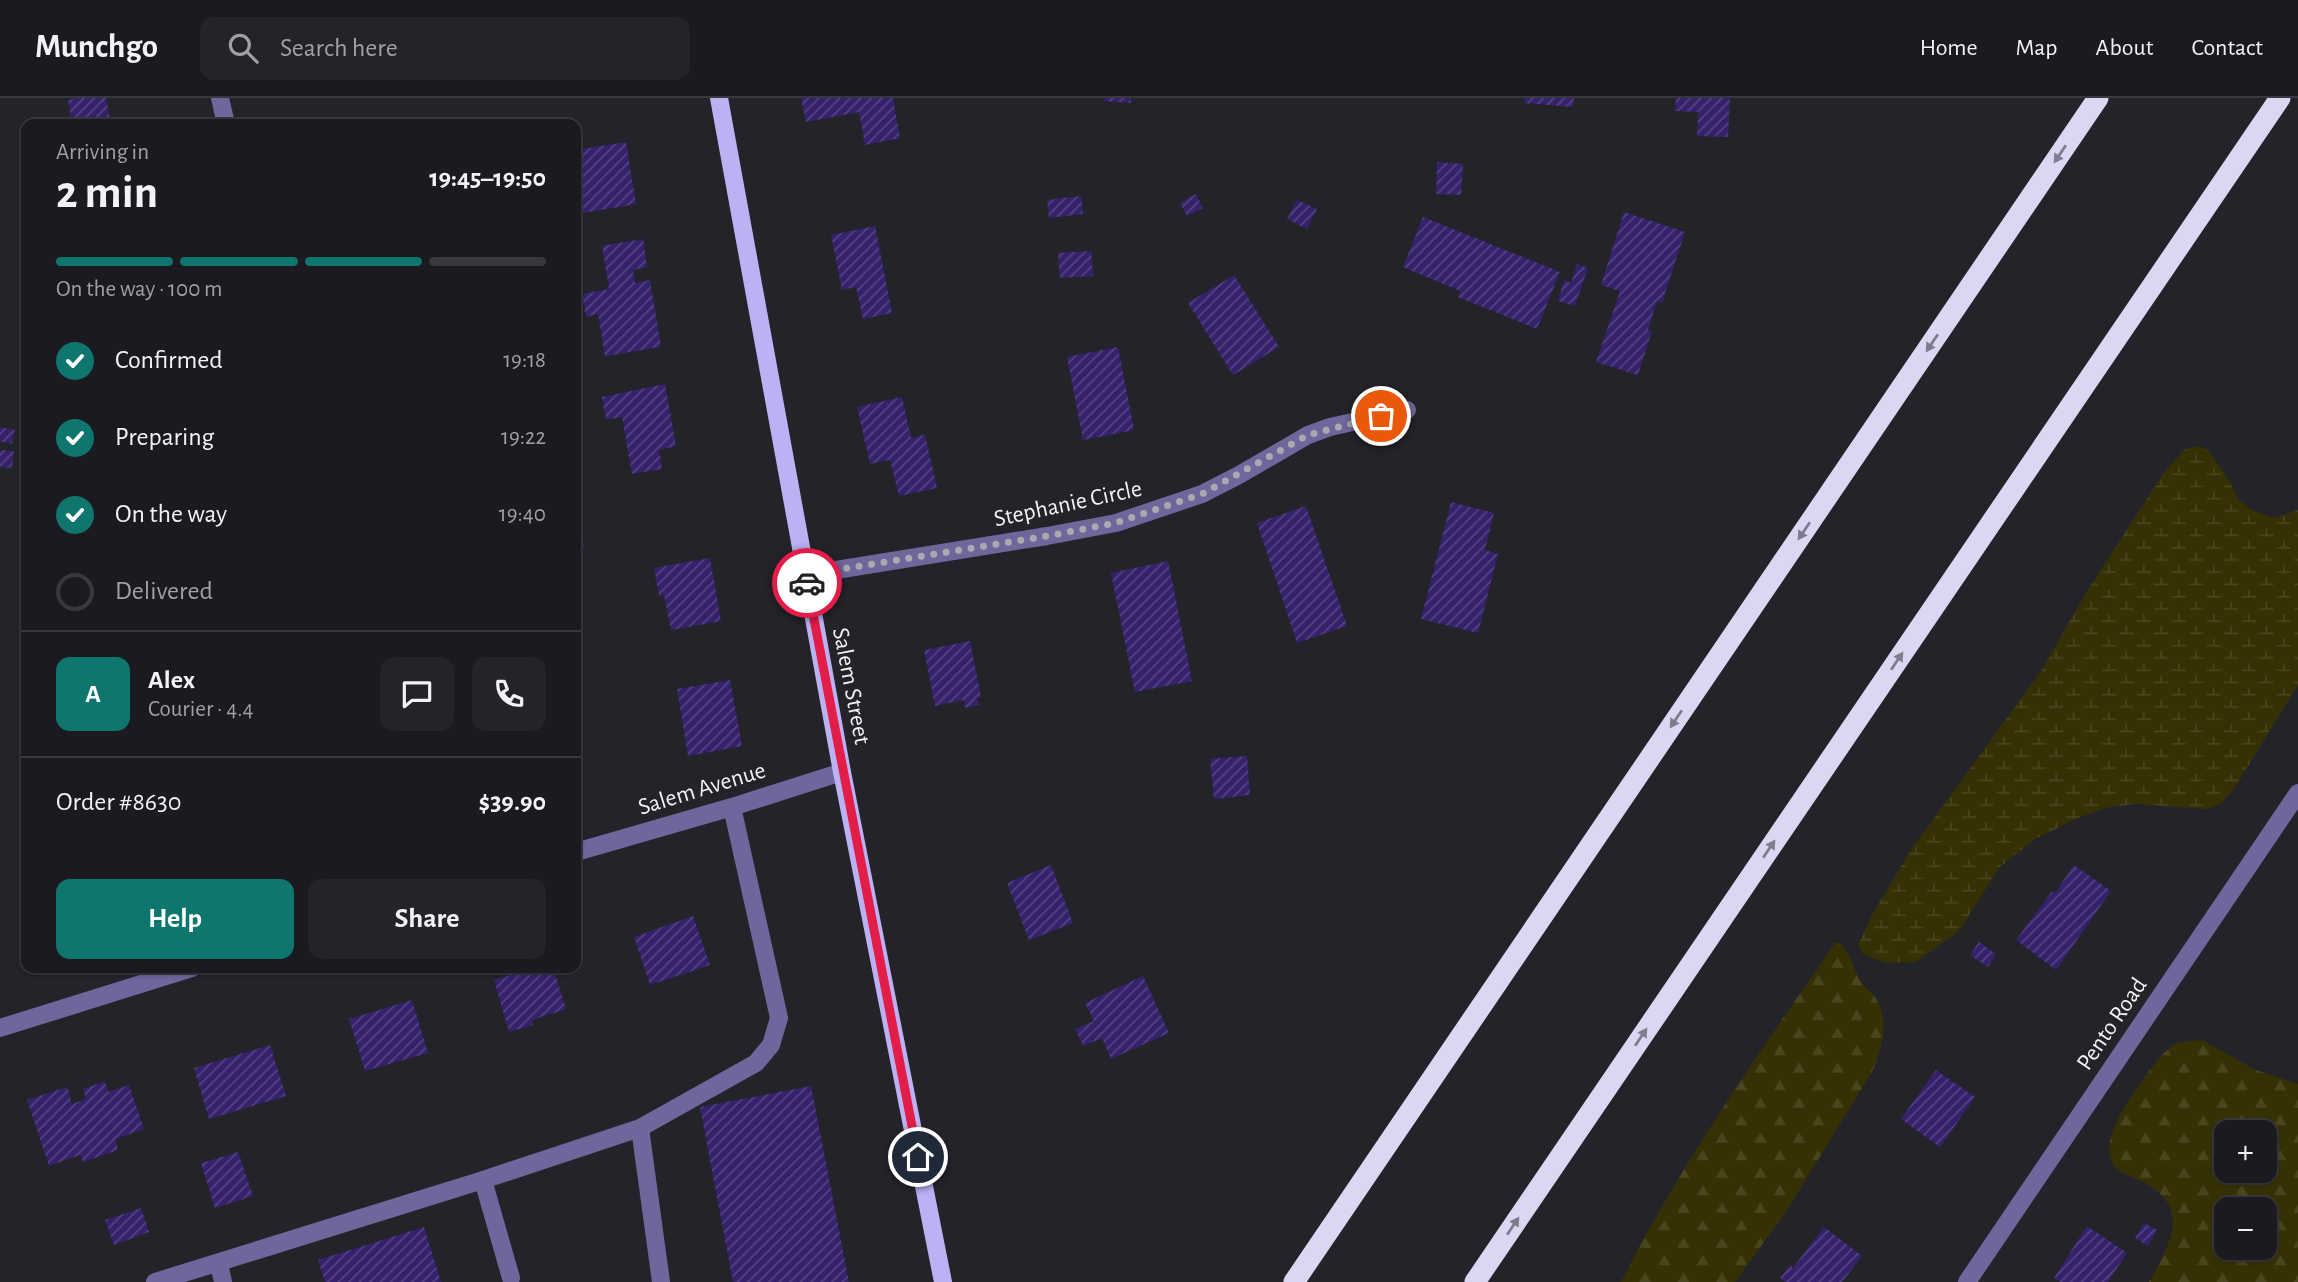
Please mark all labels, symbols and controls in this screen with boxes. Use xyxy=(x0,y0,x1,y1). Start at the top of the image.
search box xyxy=(200,17,690,80)
icon: search xyxy=(224,29,262,67)
text: Munchgo xyxy=(35,31,158,64)
text: Search here xyxy=(280,35,398,61)
text: Home xyxy=(1920,36,1978,60)
text: Map xyxy=(2016,36,2058,60)
text: About xyxy=(2096,36,2153,60)
text: Contact xyxy=(2191,36,2263,60)
text: Arriving in xyxy=(56,141,149,164)
one-way arrow xyxy=(2054,145,2067,164)
text: 19:45–19:50 xyxy=(429,165,546,191)
text: 2 min xyxy=(56,170,158,216)
text: On the way · 100 m xyxy=(56,278,223,301)
one-way arrow xyxy=(1925,334,1939,352)
icon: check xyxy=(56,342,94,380)
text: Confirmed xyxy=(115,347,223,373)
text: 19:18 xyxy=(503,349,546,372)
pin xyxy=(1351,386,1411,446)
icon: bag xyxy=(1362,397,1400,435)
icon: check xyxy=(56,419,94,457)
text: Preparing xyxy=(115,424,214,450)
text: 19:22 xyxy=(501,426,546,449)
street label: Stephanie Circle xyxy=(992,477,1144,531)
icon: check xyxy=(56,496,94,534)
text: On the way xyxy=(115,501,227,527)
text: 19:40 xyxy=(499,503,546,526)
one-way arrow xyxy=(1797,522,1811,540)
courier xyxy=(772,548,842,618)
icon: car xyxy=(788,564,826,602)
text: Delivered xyxy=(115,578,213,604)
street label: Salem Street xyxy=(828,626,874,747)
one-way arrow xyxy=(1890,652,1904,670)
button: chat xyxy=(380,657,454,731)
button: phone xyxy=(472,657,546,731)
text: Alex xyxy=(148,667,195,693)
text: A xyxy=(85,681,101,707)
text: Courier · 4.4 xyxy=(148,698,254,721)
one-way arrow xyxy=(1670,709,1683,729)
street label: Salem Avenue xyxy=(635,758,769,820)
text: Order #8630 xyxy=(56,789,181,815)
text: $39.90 xyxy=(478,789,546,815)
one-way arrow xyxy=(1762,840,1776,858)
button: Help xyxy=(56,879,294,959)
button: Share xyxy=(308,879,546,959)
street label: Pento Road xyxy=(2072,973,2152,1075)
one-way arrow xyxy=(1634,1028,1647,1047)
map controls xyxy=(2214,1120,2277,1260)
button: + xyxy=(2214,1120,2277,1183)
pin xyxy=(888,1127,948,1187)
icon: home xyxy=(899,1138,937,1176)
button: − xyxy=(2214,1197,2277,1260)
one-way arrow xyxy=(1506,1216,1519,1235)

